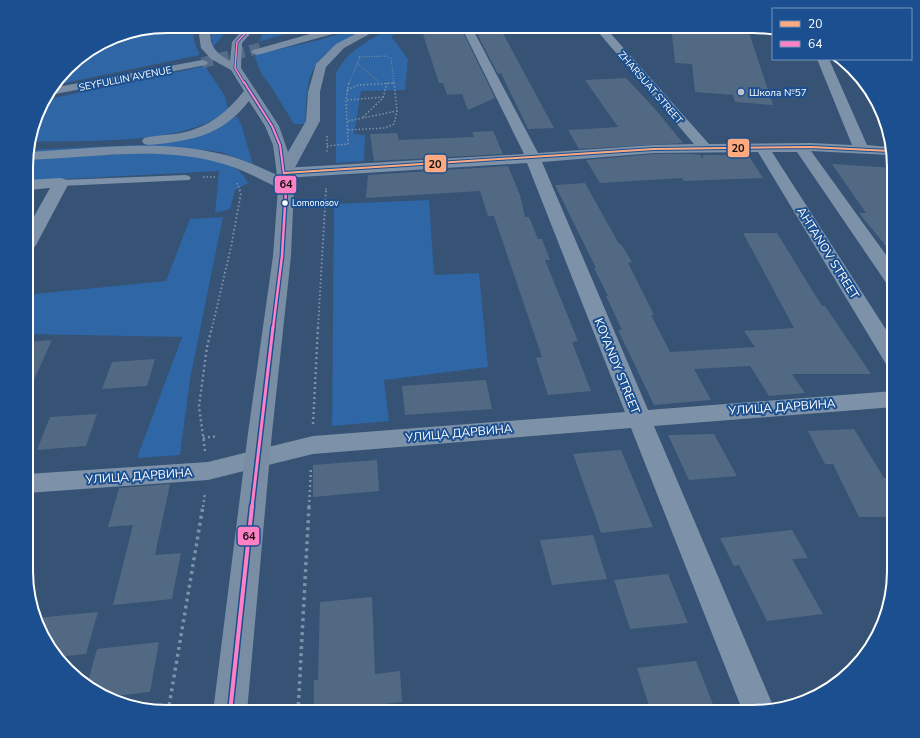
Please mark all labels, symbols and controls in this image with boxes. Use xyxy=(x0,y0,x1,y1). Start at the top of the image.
legend xyxy=(772,8,912,60)
text: 20 xyxy=(808,16,822,32)
text: 64 xyxy=(808,36,822,52)
street label: ZHARSUAT STREET xyxy=(615,48,686,127)
street label: SEYFULLIN AVENUE xyxy=(78,63,173,95)
place label: Школа №57 xyxy=(749,86,807,100)
marker: Школа №57 xyxy=(736,87,746,97)
line badge: 20 xyxy=(727,138,750,158)
text: 20 xyxy=(731,141,745,156)
line badge: 20 xyxy=(424,154,447,173)
text: 20 xyxy=(428,157,442,172)
line badge: 64 xyxy=(274,175,297,194)
text: 64 xyxy=(279,177,293,192)
place label: Lomonosov xyxy=(292,197,339,209)
marker: Lomonosov xyxy=(280,198,290,208)
street label: AHTANOV STREET xyxy=(793,204,863,303)
street label: KOYANDY STREET xyxy=(590,316,644,417)
street label: УЛИЦА ДАРВИНА xyxy=(727,395,836,419)
street label: УЛИЦА ДАРВИНА xyxy=(404,420,513,446)
street label: УЛИЦА ДАРВИНА xyxy=(84,464,193,488)
line badge: 64 xyxy=(237,526,260,546)
text: 64 xyxy=(242,529,256,544)

